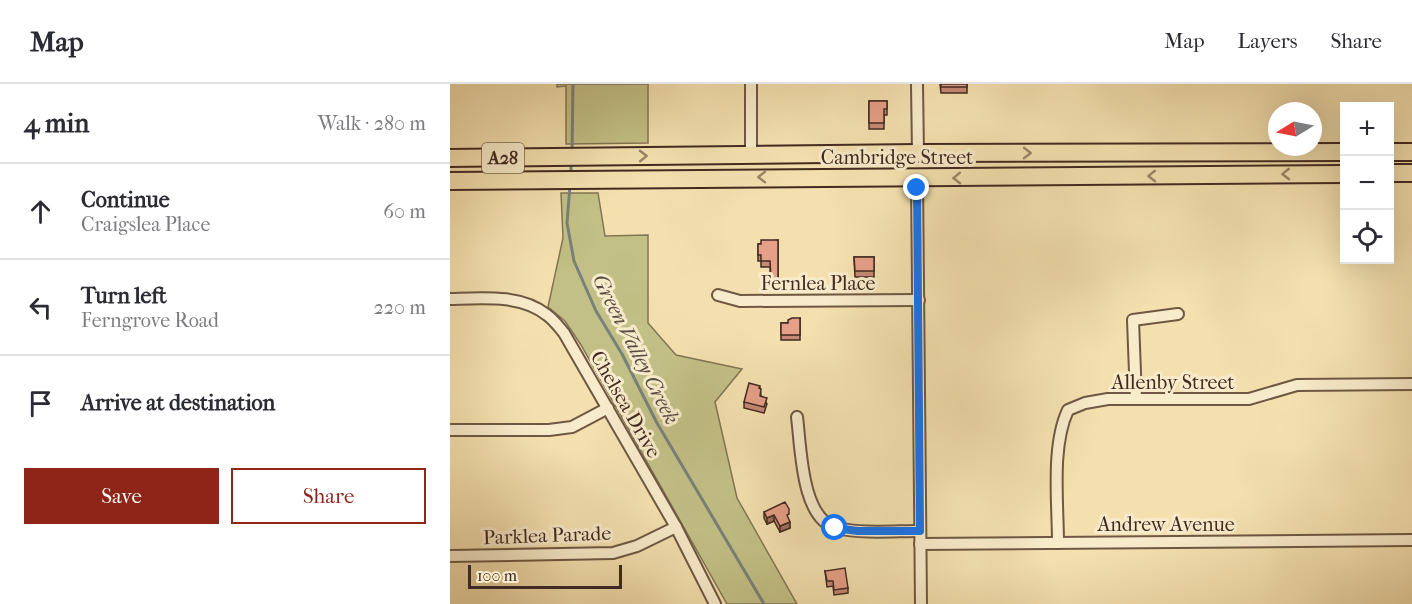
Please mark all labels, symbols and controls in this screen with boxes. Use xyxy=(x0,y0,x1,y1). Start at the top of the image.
text: Map xyxy=(30,25,84,58)
text: Map xyxy=(1164,29,1205,53)
text: Layers xyxy=(1238,29,1297,53)
text: Share xyxy=(1330,29,1382,53)
north arrow xyxy=(1268,102,1322,156)
map controls xyxy=(1340,102,1394,264)
button: + xyxy=(1340,102,1394,156)
text: 4 min xyxy=(24,108,89,139)
text: Walk · 280 m xyxy=(318,112,426,135)
road number: A28 xyxy=(482,143,524,173)
street label: Cambridge Street xyxy=(821,146,973,169)
one-way arrow xyxy=(1022,147,1031,159)
one-way arrow xyxy=(638,150,647,162)
button: − xyxy=(1340,156,1394,210)
one-way arrow xyxy=(1282,168,1291,180)
one-way arrow xyxy=(1147,170,1156,182)
one-way arrow xyxy=(757,171,766,183)
one-way arrow xyxy=(952,172,961,184)
route end xyxy=(903,174,929,200)
text: Continue xyxy=(81,187,170,213)
icon: ahead xyxy=(24,195,57,228)
text: 60 m xyxy=(383,200,426,223)
button: locate xyxy=(1340,210,1394,264)
text: Craigslea Place xyxy=(81,213,210,236)
water label: Green Valley Creek xyxy=(588,270,684,428)
street label: Fernlea Place xyxy=(760,272,876,295)
text: Turn left xyxy=(81,283,167,309)
icon: left xyxy=(24,291,57,324)
text: 220 m xyxy=(373,296,426,319)
text: Ferngrove Road xyxy=(81,309,219,332)
street label: Chelsea Drive xyxy=(586,347,665,462)
street label: Allenby Street xyxy=(1111,371,1234,394)
icon: arrive xyxy=(24,387,57,420)
text: Arrive at destination xyxy=(81,390,275,416)
button: Save xyxy=(24,468,219,524)
button: Share xyxy=(231,468,426,524)
street label: Andrew Avenue xyxy=(1096,513,1235,536)
route start xyxy=(821,514,847,540)
street label: Parklea Parade xyxy=(483,522,612,549)
scale bar xyxy=(468,562,622,590)
text: 100 m xyxy=(477,566,517,585)

